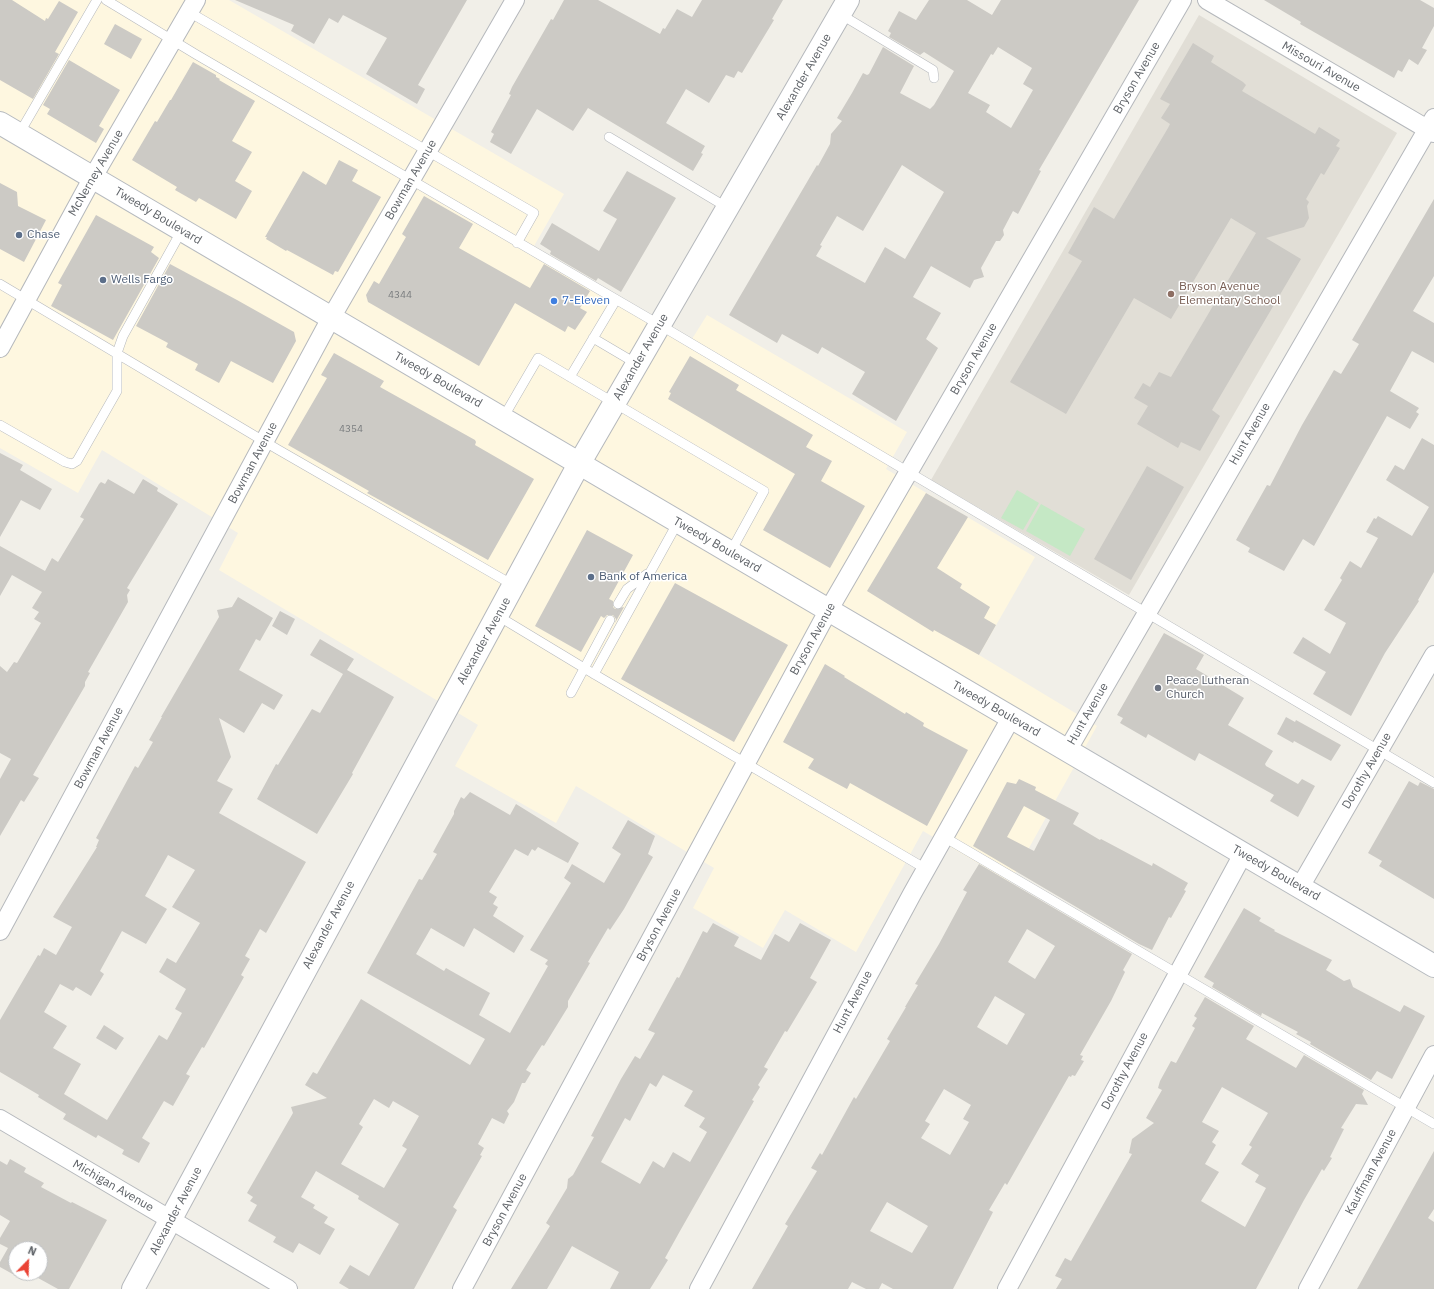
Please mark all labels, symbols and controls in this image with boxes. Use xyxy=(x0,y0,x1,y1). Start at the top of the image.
street label: Alexander Avenue xyxy=(773,31,835,123)
street label: Missouri Avenue xyxy=(1279,39,1363,95)
street label: Bryson Avenue xyxy=(1111,40,1163,116)
street label: McNerney Avenue xyxy=(65,127,127,219)
street label: Bowman Avenue xyxy=(382,137,440,223)
street label: Tweedy Boulevard xyxy=(112,184,204,248)
place label: Chase xyxy=(27,228,60,242)
marker: Chase xyxy=(14,230,24,240)
place label: Wells Fargo xyxy=(111,273,173,287)
marker: Wells Fargo xyxy=(98,275,108,285)
place label: Bryson Avenue Elementary School xyxy=(1179,280,1280,308)
house number: 4344 xyxy=(388,289,412,301)
marker: Bryson Avenue Elementary School xyxy=(1166,289,1176,299)
place label: 7-Eleven xyxy=(562,294,610,308)
marker: 7-Eleven xyxy=(549,296,559,306)
street label: Alexander Avenue xyxy=(610,311,672,403)
street label: Bryson Avenue xyxy=(948,321,1000,397)
street label: Tweedy Boulevard xyxy=(391,349,485,411)
street label: Hunt Avenue xyxy=(1226,400,1274,468)
street label: Bowman Avenue xyxy=(225,420,281,506)
house number: 4354 xyxy=(339,423,363,435)
street label: Tweedy Boulevard xyxy=(670,514,764,576)
place label: Bank of America xyxy=(599,570,687,584)
marker: Bank of America xyxy=(586,572,596,582)
street label: Alexander Avenue xyxy=(454,595,514,687)
street label: Bryson Avenue xyxy=(787,600,839,678)
place label: Peace Lutheran Church xyxy=(1166,674,1249,702)
street label: Tweedy Boulevard xyxy=(949,678,1043,740)
street label: Hunt Avenue xyxy=(1064,680,1112,748)
marker: Peace Lutheran Church xyxy=(1153,683,1163,693)
street label: Bowman Avenue xyxy=(71,705,127,791)
street label: Dorothy Avenue xyxy=(1339,730,1395,812)
street label: Tweedy Boulevard xyxy=(1229,842,1323,904)
street label: Alexander Avenue xyxy=(300,879,358,971)
street label: Bryson Avenue xyxy=(634,886,684,964)
street label: Hunt Avenue xyxy=(830,968,876,1036)
street label: Dorothy Avenue xyxy=(1099,1030,1151,1112)
street label: Kauffman Avenue xyxy=(1342,1127,1400,1217)
street label: Michigan Avenue xyxy=(70,1157,156,1215)
street label: Alexander Avenue xyxy=(147,1165,205,1257)
street label: Bryson Avenue xyxy=(480,1171,530,1249)
north arrow xyxy=(8,1241,48,1281)
text: N xyxy=(26,1243,39,1259)

